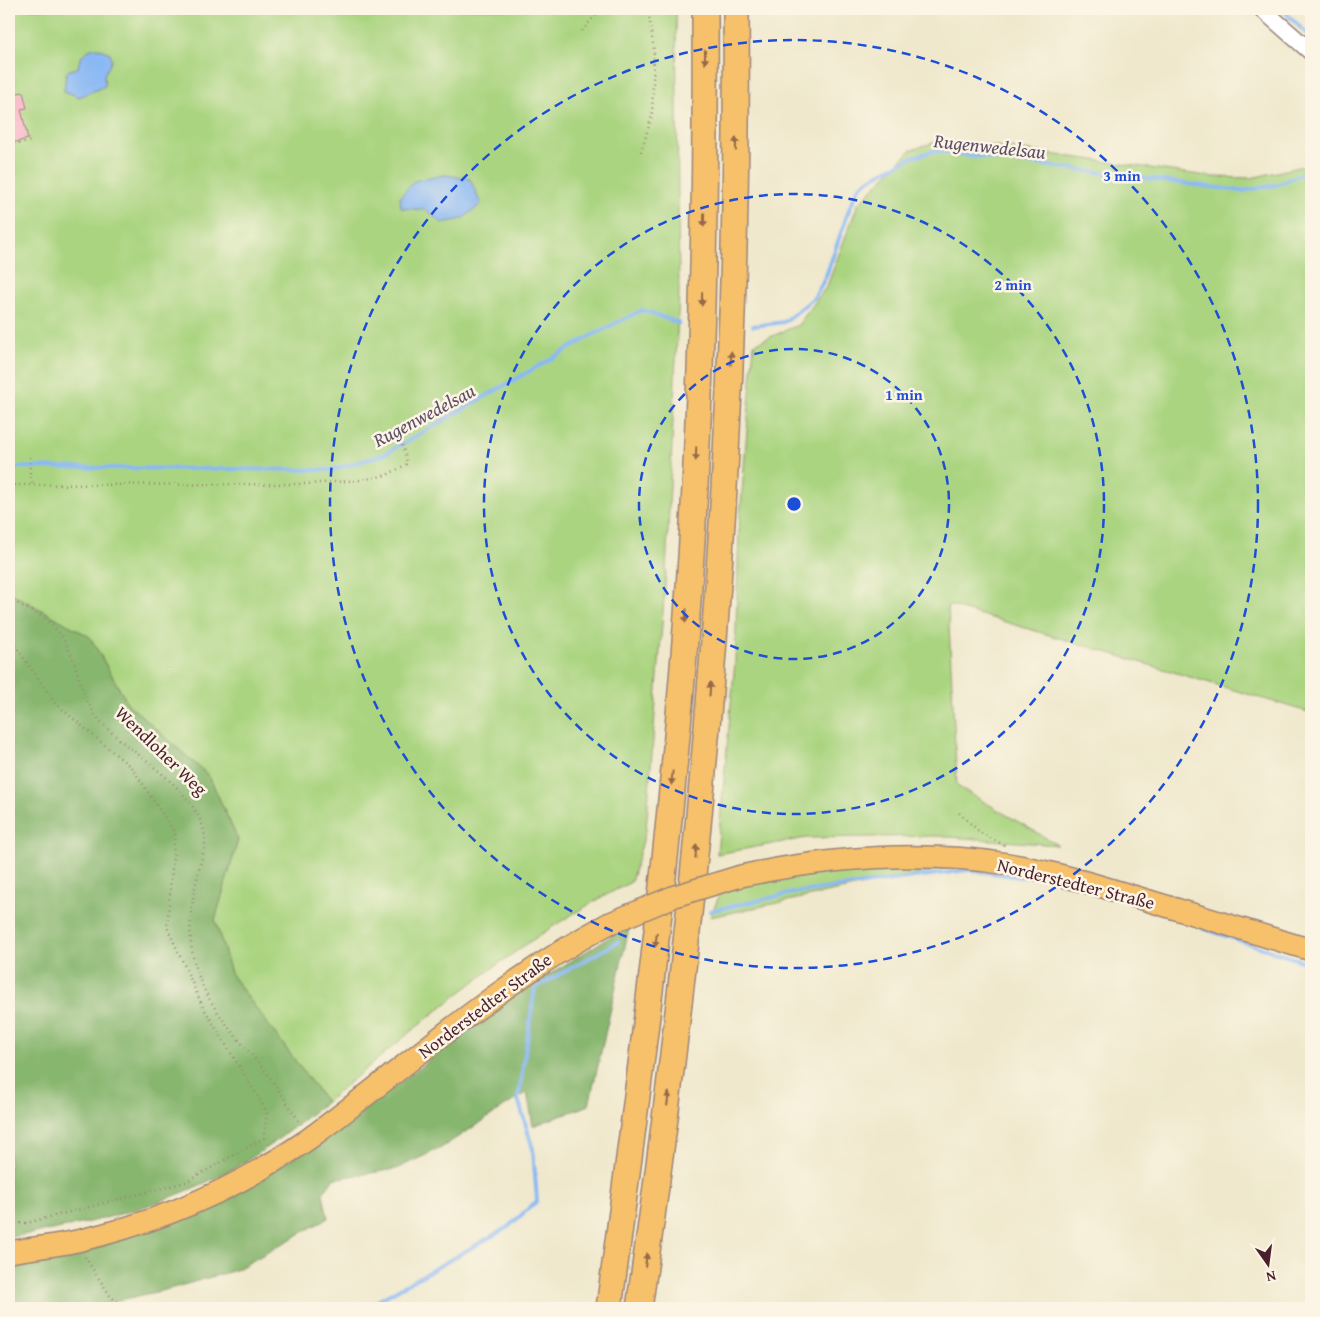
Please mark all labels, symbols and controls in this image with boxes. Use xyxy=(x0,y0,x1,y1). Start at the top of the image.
one-way arrow xyxy=(701,50,709,66)
water label: Rugenwedelsau xyxy=(932,126,1048,166)
one-way arrow xyxy=(732,136,740,152)
text: 3 min xyxy=(1103,165,1141,186)
one-way arrow xyxy=(700,212,708,228)
text: 2 min xyxy=(994,274,1032,295)
one-way arrow xyxy=(698,291,706,307)
one-way arrow xyxy=(727,350,735,366)
water label: Rugenwedelsau xyxy=(367,376,480,454)
text: 1 min xyxy=(885,384,923,405)
one-way arrow xyxy=(692,446,700,462)
centre of rings xyxy=(785,495,803,513)
one-way arrow xyxy=(682,608,690,624)
one-way arrow xyxy=(707,681,715,697)
street label: Wendloher Weg xyxy=(109,700,214,802)
one-way arrow xyxy=(668,770,676,786)
one-way arrow xyxy=(692,842,700,858)
street label: Norderstedter Straße xyxy=(995,851,1158,916)
one-way arrow xyxy=(652,932,660,948)
street label: Norderstedter Straße xyxy=(412,946,557,1065)
one-way arrow xyxy=(664,1091,672,1107)
north arrow xyxy=(1242,1240,1292,1290)
one-way arrow xyxy=(642,1252,650,1268)
text: N xyxy=(1264,1266,1278,1288)

